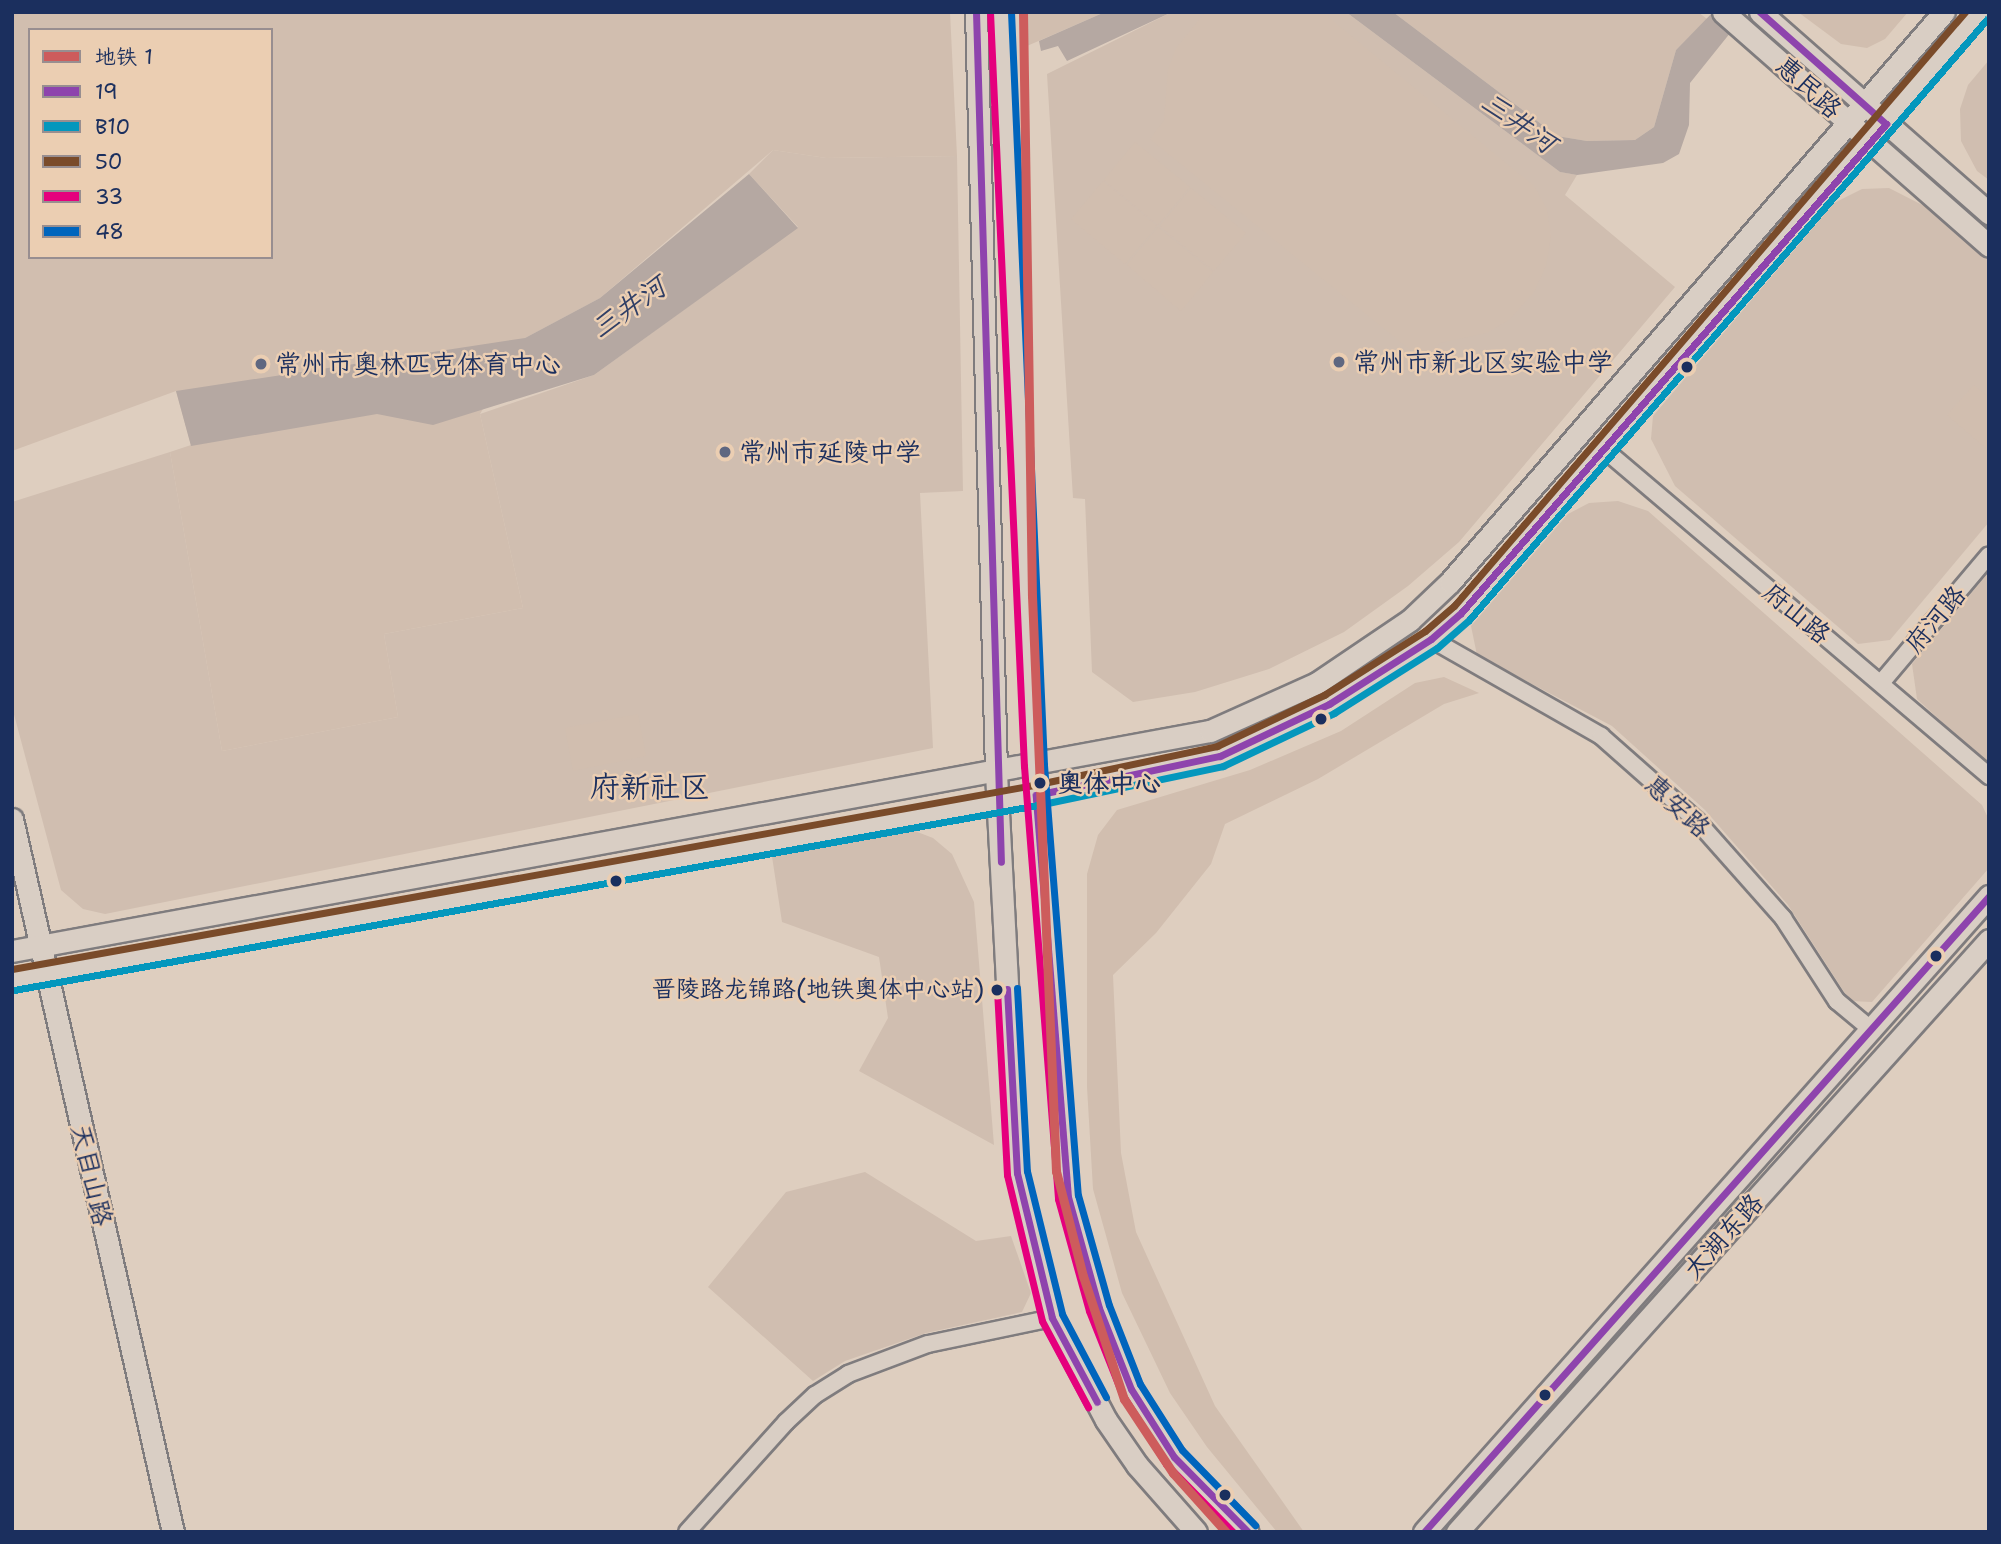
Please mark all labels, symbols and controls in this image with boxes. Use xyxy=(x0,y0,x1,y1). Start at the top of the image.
legend xyxy=(28,28,273,259)
text: 地铁 1 xyxy=(95,43,153,71)
street label: 惠民路 xyxy=(1770,49,1848,125)
text: 19 xyxy=(95,78,118,106)
water label: 三井河 xyxy=(1475,84,1563,160)
text: B10 xyxy=(95,113,130,141)
text: 50 xyxy=(95,148,122,176)
text: 33 xyxy=(95,183,123,211)
text: 48 xyxy=(95,218,124,246)
water label: 三井河 xyxy=(584,269,672,345)
place label: 常州市新北区实验中学 xyxy=(1353,346,1613,378)
place label: 常州市奥林匹克体育中心 xyxy=(275,348,561,380)
marker: 常州市新北区实验中学 xyxy=(1331,354,1347,370)
marker: 常州市奥林匹克体育中心 xyxy=(253,356,269,372)
unlabelled marker xyxy=(1680,360,1694,374)
place label: 常州市延陵中学 xyxy=(739,436,921,468)
marker: 常州市延陵中学 xyxy=(717,444,733,460)
street label: 府山路 xyxy=(1757,576,1837,650)
street label: 府河路 xyxy=(1898,579,1972,659)
unlabelled marker xyxy=(1314,712,1328,726)
place label: 奥体中心 xyxy=(1057,767,1161,799)
street label: 惠安路 xyxy=(1639,768,1717,844)
district label: 府新社区 xyxy=(590,769,710,805)
marker: 奥体中心 xyxy=(1029,772,1051,794)
unlabelled marker xyxy=(609,874,623,888)
unlabelled marker xyxy=(1929,949,1943,963)
place label: 晋陵路龙锦路(地铁奥体中心站) xyxy=(652,976,984,1004)
marker: 晋陵路龙锦路(地铁奥体中心站) xyxy=(990,983,1004,997)
street label: 天目山路 xyxy=(65,1121,119,1229)
street label: 太湖东路 xyxy=(1677,1187,1769,1285)
unlabelled marker xyxy=(1538,1388,1552,1402)
unlabelled marker xyxy=(1218,1488,1232,1502)

